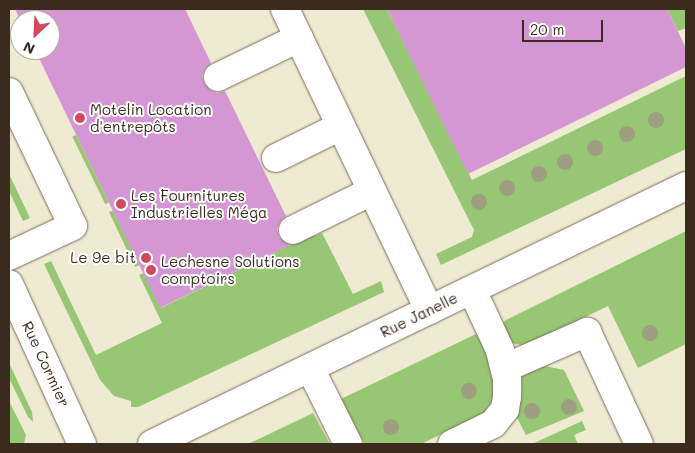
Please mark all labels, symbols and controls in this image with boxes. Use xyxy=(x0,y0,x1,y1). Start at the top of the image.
north arrow xyxy=(10,10,60,60)
scale bar xyxy=(525,10,606,42)
text: 20 m xyxy=(530,19,564,39)
text: N xyxy=(20,37,38,59)
place label: Motelin Location d'entrepôts xyxy=(90,100,212,135)
marker: Motelin Location d'entrepôts xyxy=(74,112,86,124)
place label: Les Fournitures Industrielles Méga xyxy=(131,186,267,221)
marker: Les Fournitures Industrielles Méga xyxy=(115,198,127,210)
place label: Le 9e bit xyxy=(70,249,136,267)
marker: Le 9e bit xyxy=(140,252,152,264)
place label: Lechesne Solutions comptoirs xyxy=(161,252,299,287)
marker: Lechesne Solutions comptoirs xyxy=(145,264,157,276)
street label: Rue Janelle xyxy=(377,289,461,341)
street label: Rue Cormier xyxy=(18,318,74,410)

